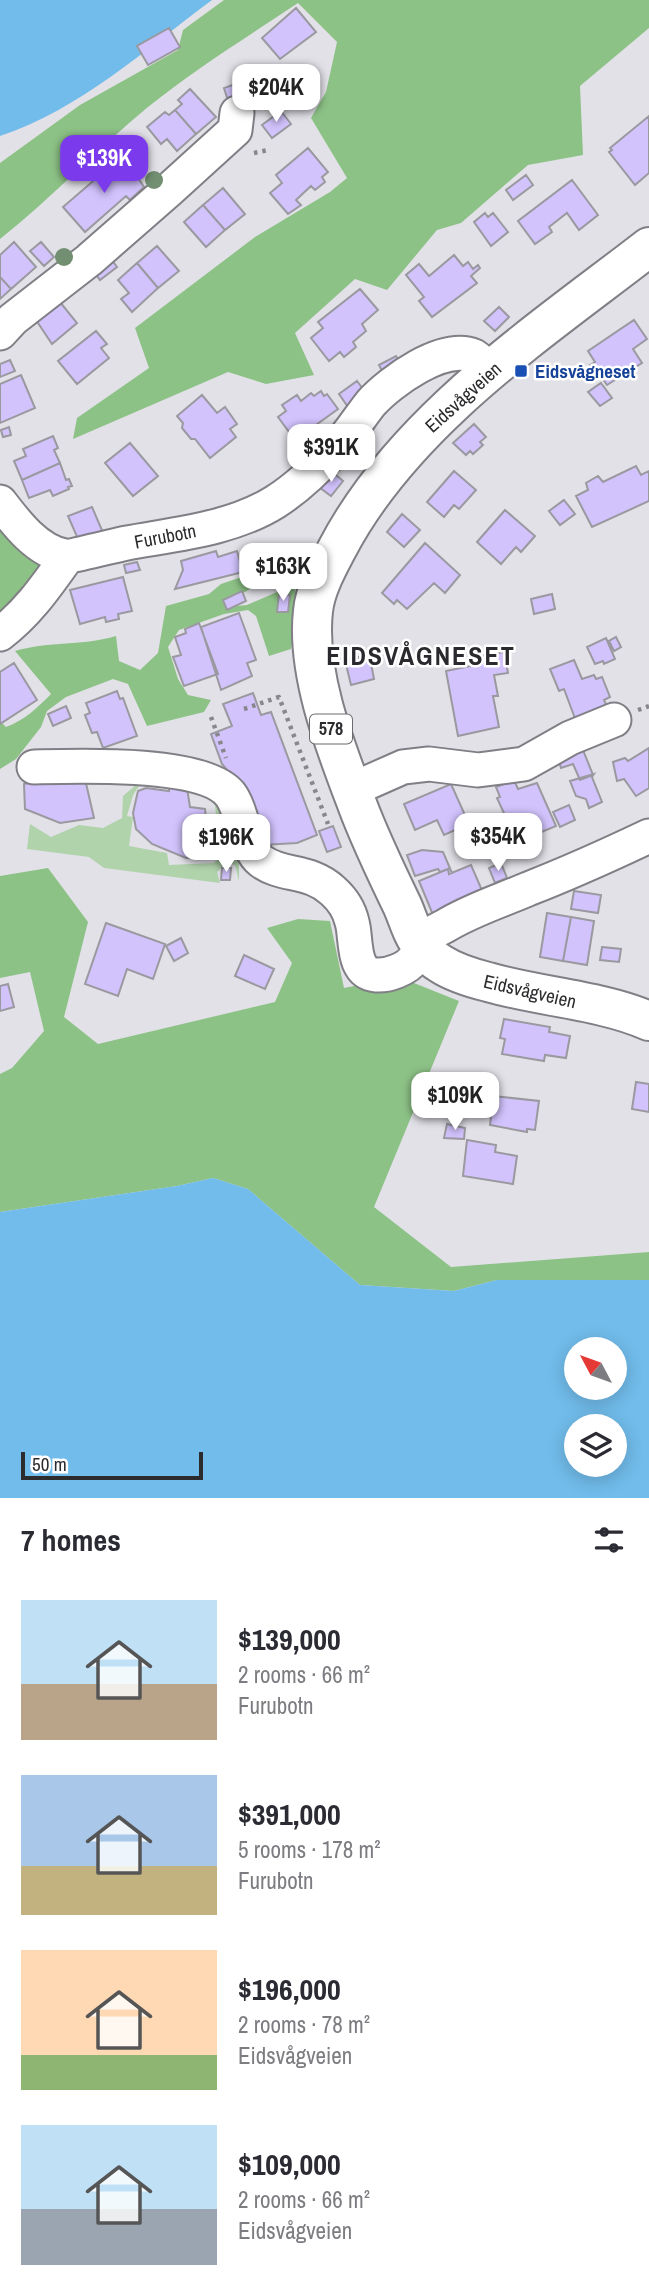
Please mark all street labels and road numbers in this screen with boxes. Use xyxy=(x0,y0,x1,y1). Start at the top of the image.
street label: Eidsvågveien xyxy=(419,356,507,438)
street label: Furubotn xyxy=(132,517,198,555)
road number: 578 xyxy=(310,714,352,744)
street label: Eidsvågveien xyxy=(481,968,579,1014)

